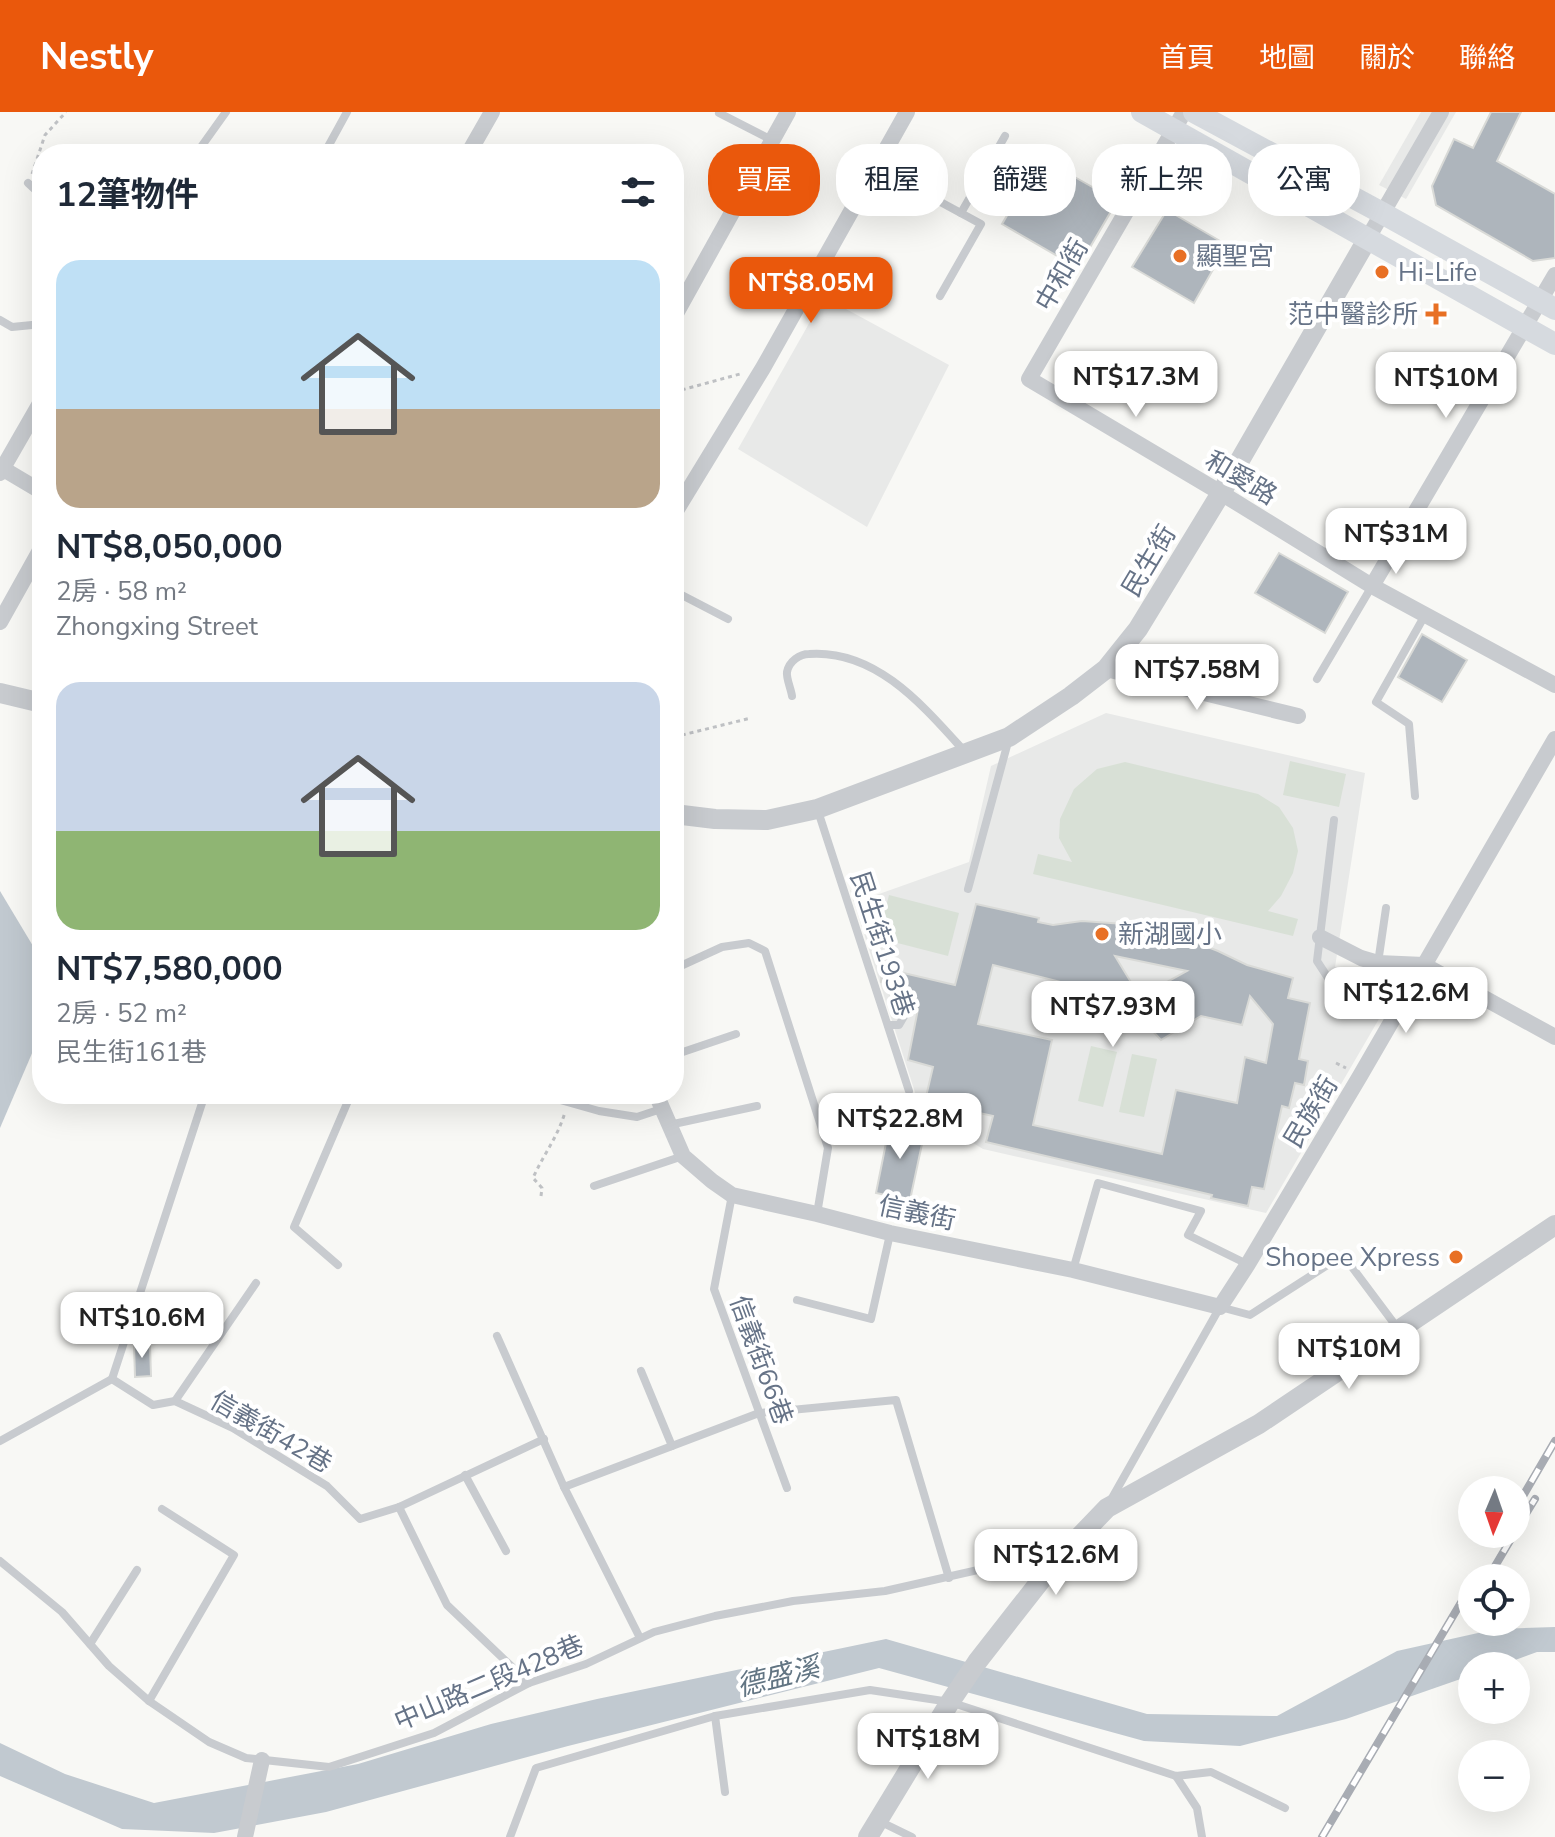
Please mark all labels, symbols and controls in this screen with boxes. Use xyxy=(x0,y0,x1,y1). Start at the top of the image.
text: Nestly xyxy=(40,31,154,82)
text: 首頁 xyxy=(1159,39,1215,77)
text: 地圖 xyxy=(1259,39,1315,77)
text: 關於 xyxy=(1359,39,1415,77)
text: 聯絡 xyxy=(1459,39,1515,77)
chip: 買屋 xyxy=(708,144,820,216)
chip: 租屋 xyxy=(836,144,948,216)
chip: 篩選 xyxy=(964,144,1076,216)
chip: 新上架 xyxy=(1092,144,1232,216)
chip: 公寓 xyxy=(1248,144,1360,216)
icon: filters xyxy=(616,170,660,214)
text: 12筆物件 xyxy=(56,172,199,218)
street label: 中和街 xyxy=(1027,232,1097,318)
place label: 顯聖宮 xyxy=(1196,239,1274,274)
marker: 顯聖宮 xyxy=(1171,247,1189,265)
place label: Hi-Life xyxy=(1398,255,1477,290)
pin: NT$8.05M xyxy=(728,257,894,325)
marker: Hi-Life xyxy=(1373,263,1391,281)
text: NT$8.05M xyxy=(747,265,875,300)
place label: 范中醫診所 xyxy=(1288,297,1418,332)
marker: 范中醫診所 xyxy=(1425,303,1447,325)
icon: home xyxy=(286,312,430,456)
pin: NT$17.3M xyxy=(1053,351,1219,419)
pin: NT$10M xyxy=(1381,352,1511,420)
text: NT$17.3M xyxy=(1072,359,1200,394)
text: NT$10M xyxy=(1394,360,1498,395)
street label: 和愛路 xyxy=(1199,443,1283,513)
pin: NT$31M xyxy=(1331,508,1461,576)
text: NT$31M xyxy=(1344,516,1448,551)
street label: 民生街 xyxy=(1114,519,1184,603)
text: NT$8,050,000 xyxy=(56,524,283,570)
text: 2房 · 58 m² xyxy=(56,574,187,609)
text: Zhongxing Street xyxy=(56,609,258,644)
pin: NT$7.58M xyxy=(1114,644,1280,712)
text: NT$7.58M xyxy=(1133,652,1261,687)
icon: home xyxy=(286,734,430,878)
street label: 民生街193巷 xyxy=(842,867,922,1021)
place label: 新湖國小 xyxy=(1118,917,1222,952)
marker: 新湖國小 xyxy=(1093,925,1111,943)
text: NT$7,580,000 xyxy=(56,946,283,992)
pin: NT$12.6M xyxy=(1323,967,1489,1035)
text: NT$12.6M xyxy=(1342,975,1470,1010)
pin: NT$7.93M xyxy=(1030,981,1196,1049)
text: NT$7.93M xyxy=(1049,989,1177,1024)
text: 2房 · 52 m² xyxy=(56,996,187,1031)
text: 民生街161巷 xyxy=(56,1035,207,1070)
street label: 民族街 xyxy=(1276,1070,1346,1154)
pin: NT$22.8M xyxy=(817,1093,983,1161)
text: NT$22.8M xyxy=(836,1101,964,1136)
street label: 信義街 xyxy=(875,1188,959,1238)
place label: Shopee Xpress xyxy=(1265,1240,1440,1275)
marker: Shopee Xpress xyxy=(1447,1248,1465,1266)
street label: 信義街66巷 xyxy=(721,1290,801,1430)
pin: NT$10.6M xyxy=(59,1292,225,1360)
text: NT$10.6M xyxy=(78,1300,206,1335)
pin: NT$10M xyxy=(1284,1323,1414,1391)
text: NT$10M xyxy=(1297,1331,1401,1366)
street label: 信義街42巷 xyxy=(204,1383,338,1481)
north arrow xyxy=(1458,1476,1530,1548)
map controls xyxy=(1458,1476,1530,1812)
pin: NT$12.6M xyxy=(973,1529,1139,1597)
text: NT$12.6M xyxy=(992,1537,1120,1572)
button: locate xyxy=(1458,1564,1530,1636)
street label: 中山路二段428巷 xyxy=(389,1627,589,1739)
water label: 德盛溪 xyxy=(733,1647,827,1706)
button: + xyxy=(1458,1652,1530,1724)
pin: NT$18M xyxy=(863,1713,993,1781)
text: NT$18M xyxy=(876,1721,980,1756)
button: − xyxy=(1458,1740,1530,1812)

